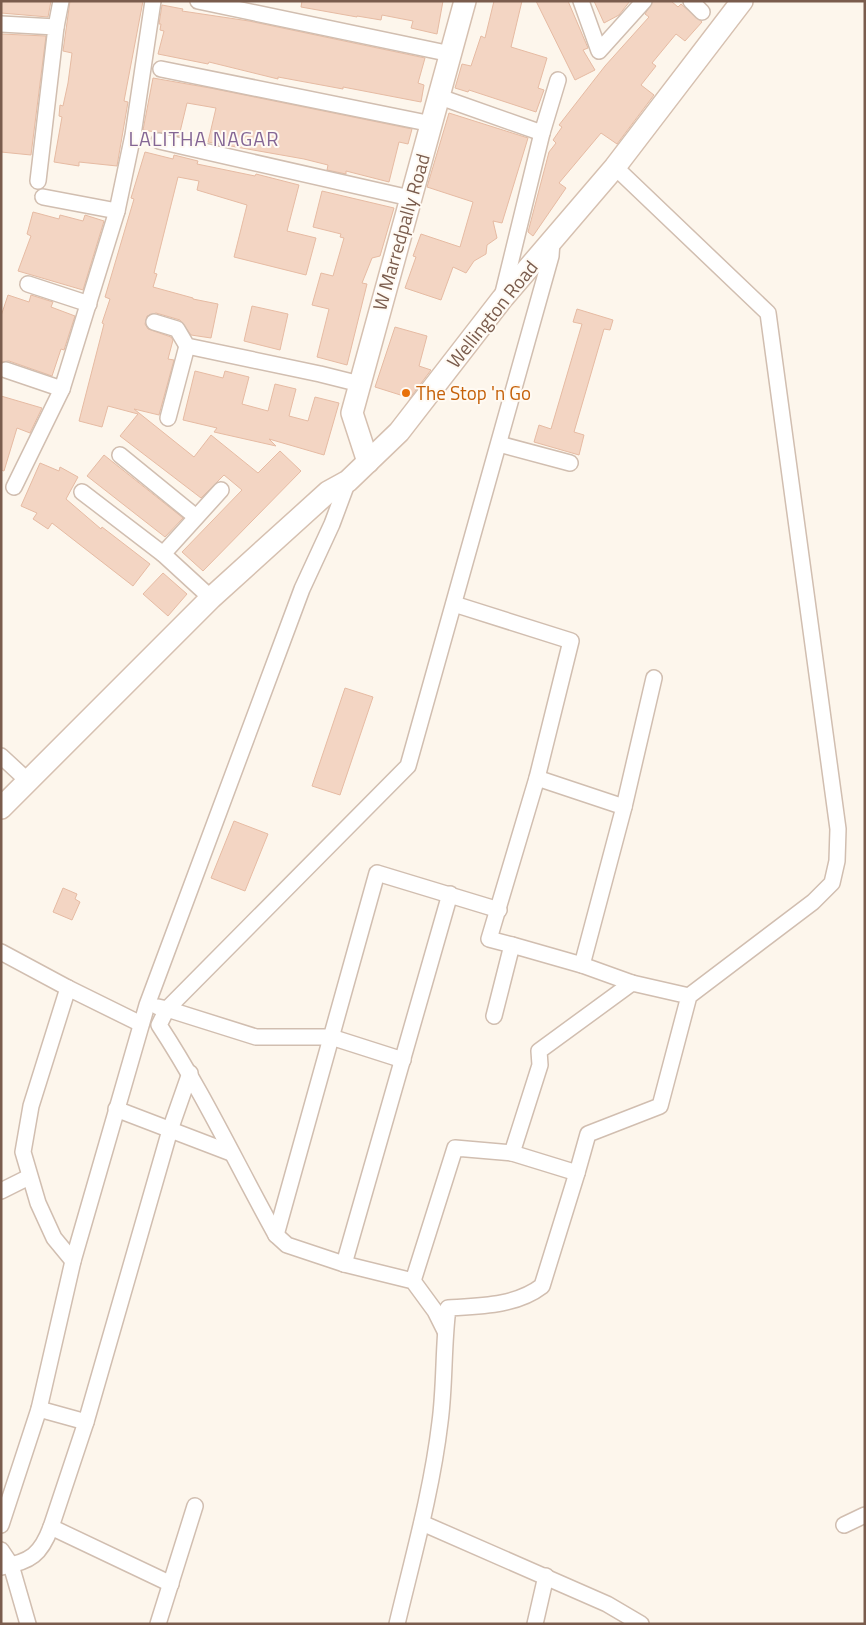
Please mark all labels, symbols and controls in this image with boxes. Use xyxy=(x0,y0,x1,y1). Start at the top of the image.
district label: LALITHA NAGAR xyxy=(128,123,280,154)
street label: W Marredpally Road xyxy=(364,150,437,314)
street label: Wellington Road xyxy=(439,254,544,374)
place label: The Stop 'n Go xyxy=(416,378,531,407)
marker: The Stop 'n Go xyxy=(400,387,412,399)

